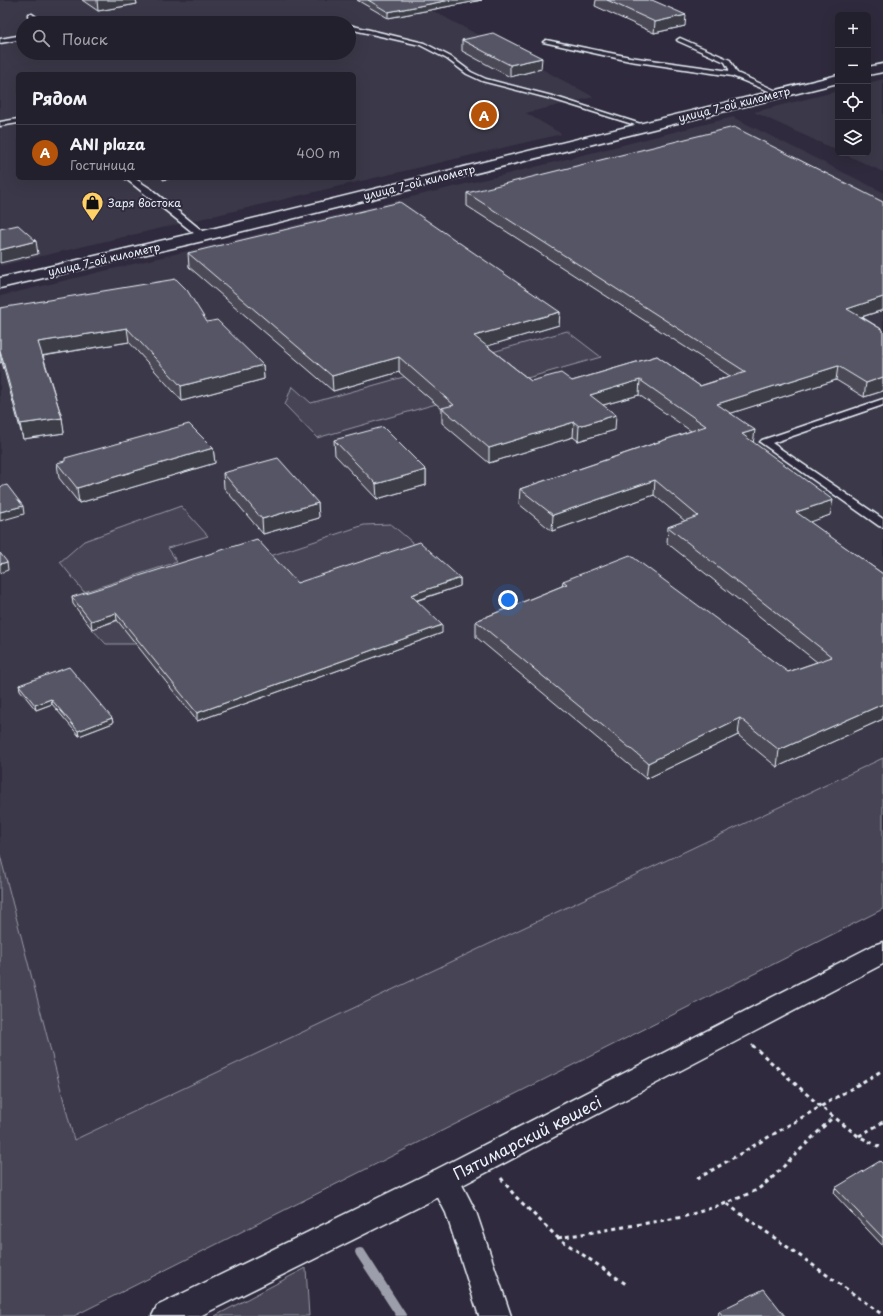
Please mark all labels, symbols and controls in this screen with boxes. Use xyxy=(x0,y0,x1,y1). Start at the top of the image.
map controls xyxy=(835,12,871,156)
button: + xyxy=(835,12,871,48)
search box xyxy=(16,16,356,60)
icon: search xyxy=(30,27,52,49)
text: Поиск xyxy=(62,27,108,50)
button: − xyxy=(835,48,871,84)
street label: улица 7-ой километр xyxy=(676,82,792,126)
button: locate xyxy=(835,84,871,120)
text: Рядом xyxy=(32,85,87,111)
pin: A xyxy=(471,100,497,130)
button: layers xyxy=(835,120,871,156)
text: ANI plaza xyxy=(70,132,145,155)
text: A xyxy=(40,143,50,162)
text: 400 m xyxy=(297,143,340,162)
text: Гостиница xyxy=(70,155,135,174)
street label: улица 7-ой километр xyxy=(361,160,477,204)
shop icon: Заря востока xyxy=(80,189,106,222)
place label: Заря востока xyxy=(108,194,181,211)
street label: улица 7-ой километр xyxy=(46,238,162,280)
your location xyxy=(498,590,518,610)
street label: Пятимарский көшесі xyxy=(448,1089,606,1185)

